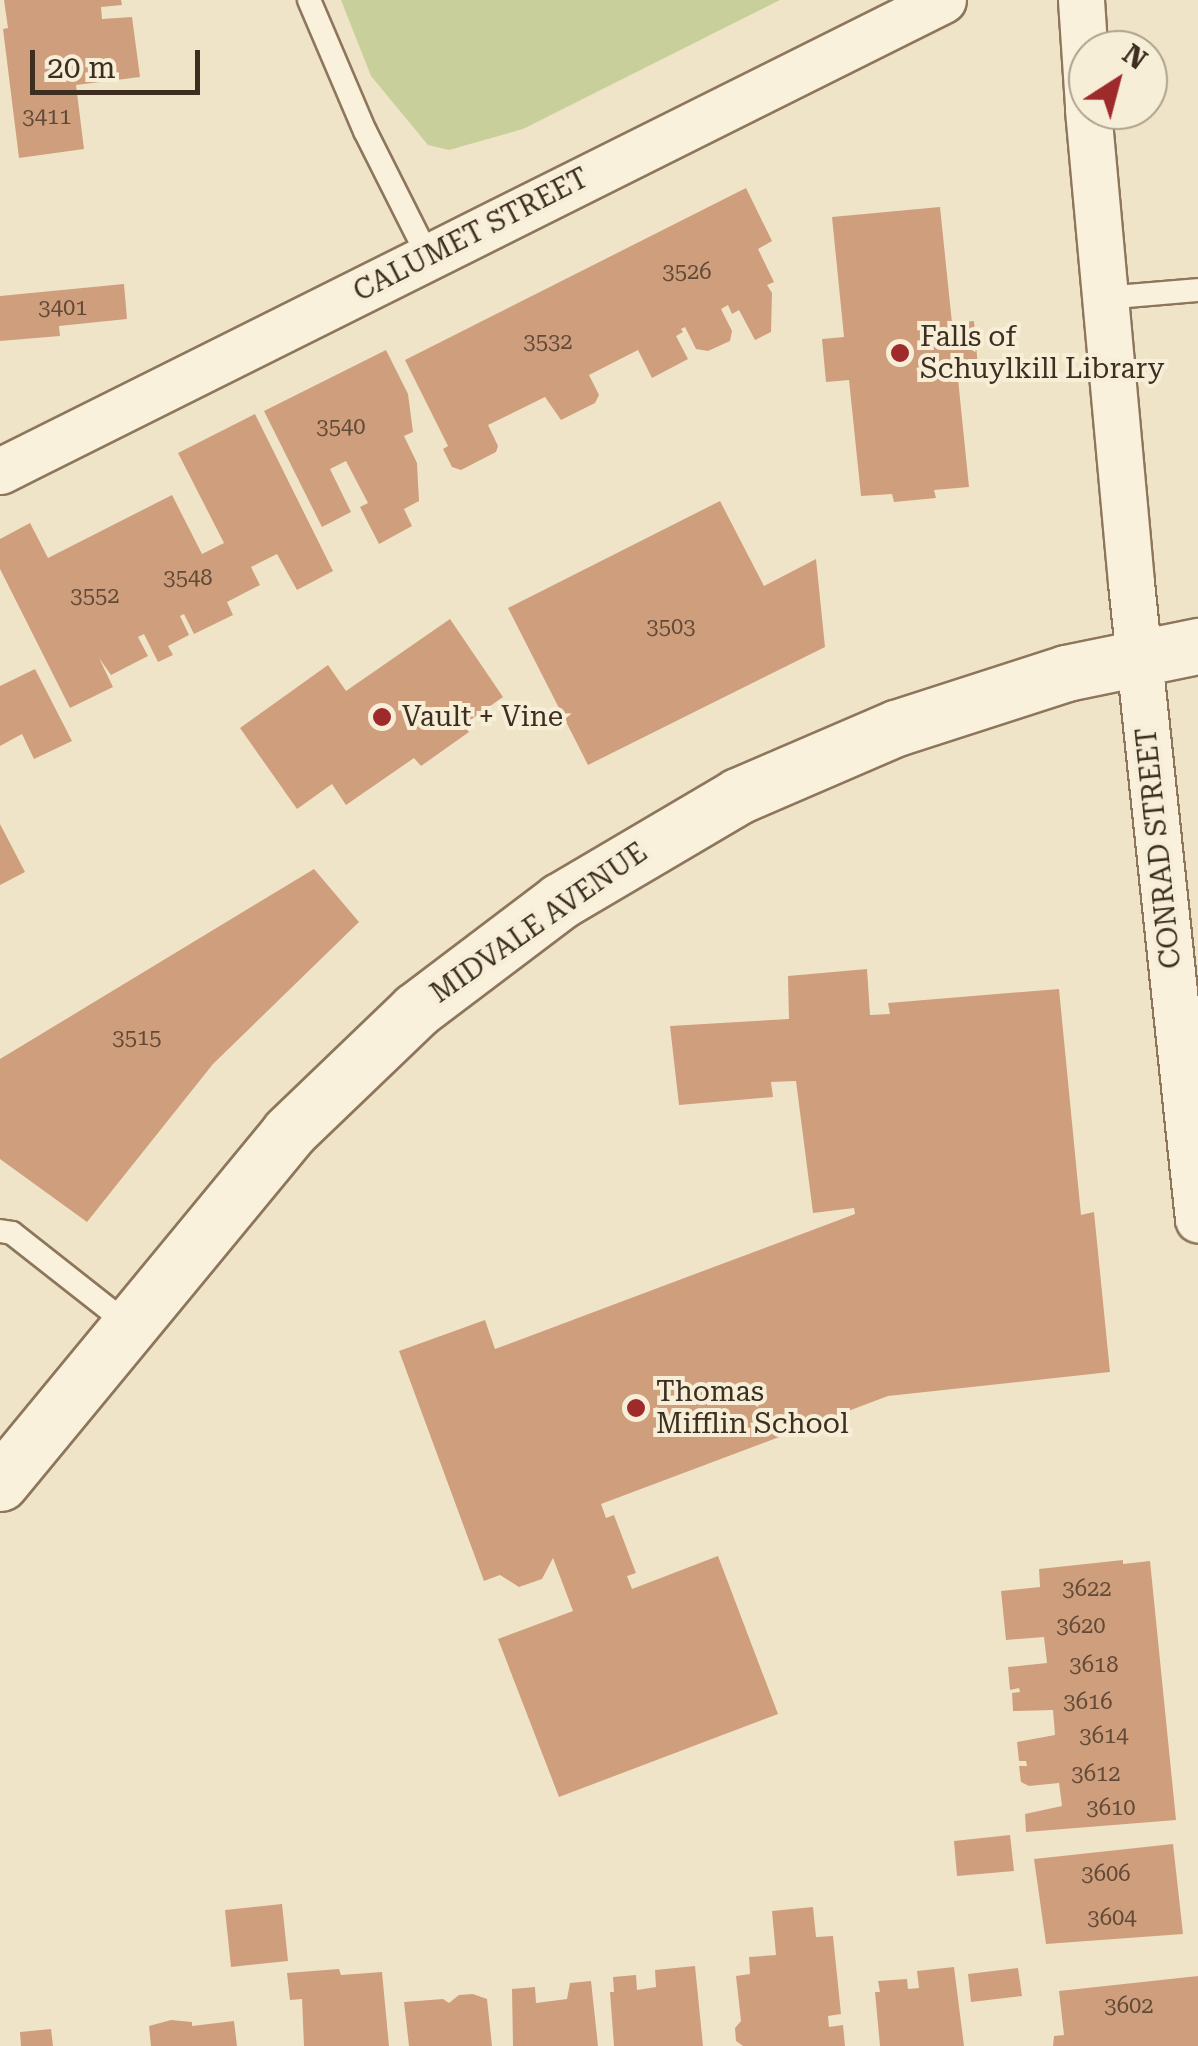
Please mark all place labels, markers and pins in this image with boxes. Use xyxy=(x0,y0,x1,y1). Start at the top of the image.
place label: Falls of Schuylkill Library xyxy=(920,320,1164,386)
marker: Falls of Schuylkill Library xyxy=(889,342,911,364)
place label: Vault + Vine xyxy=(402,700,563,734)
marker: Vault + Vine xyxy=(371,706,393,728)
place label: Thomas Mifflin School xyxy=(656,1375,849,1441)
marker: Thomas Mifflin School xyxy=(625,1397,647,1419)

